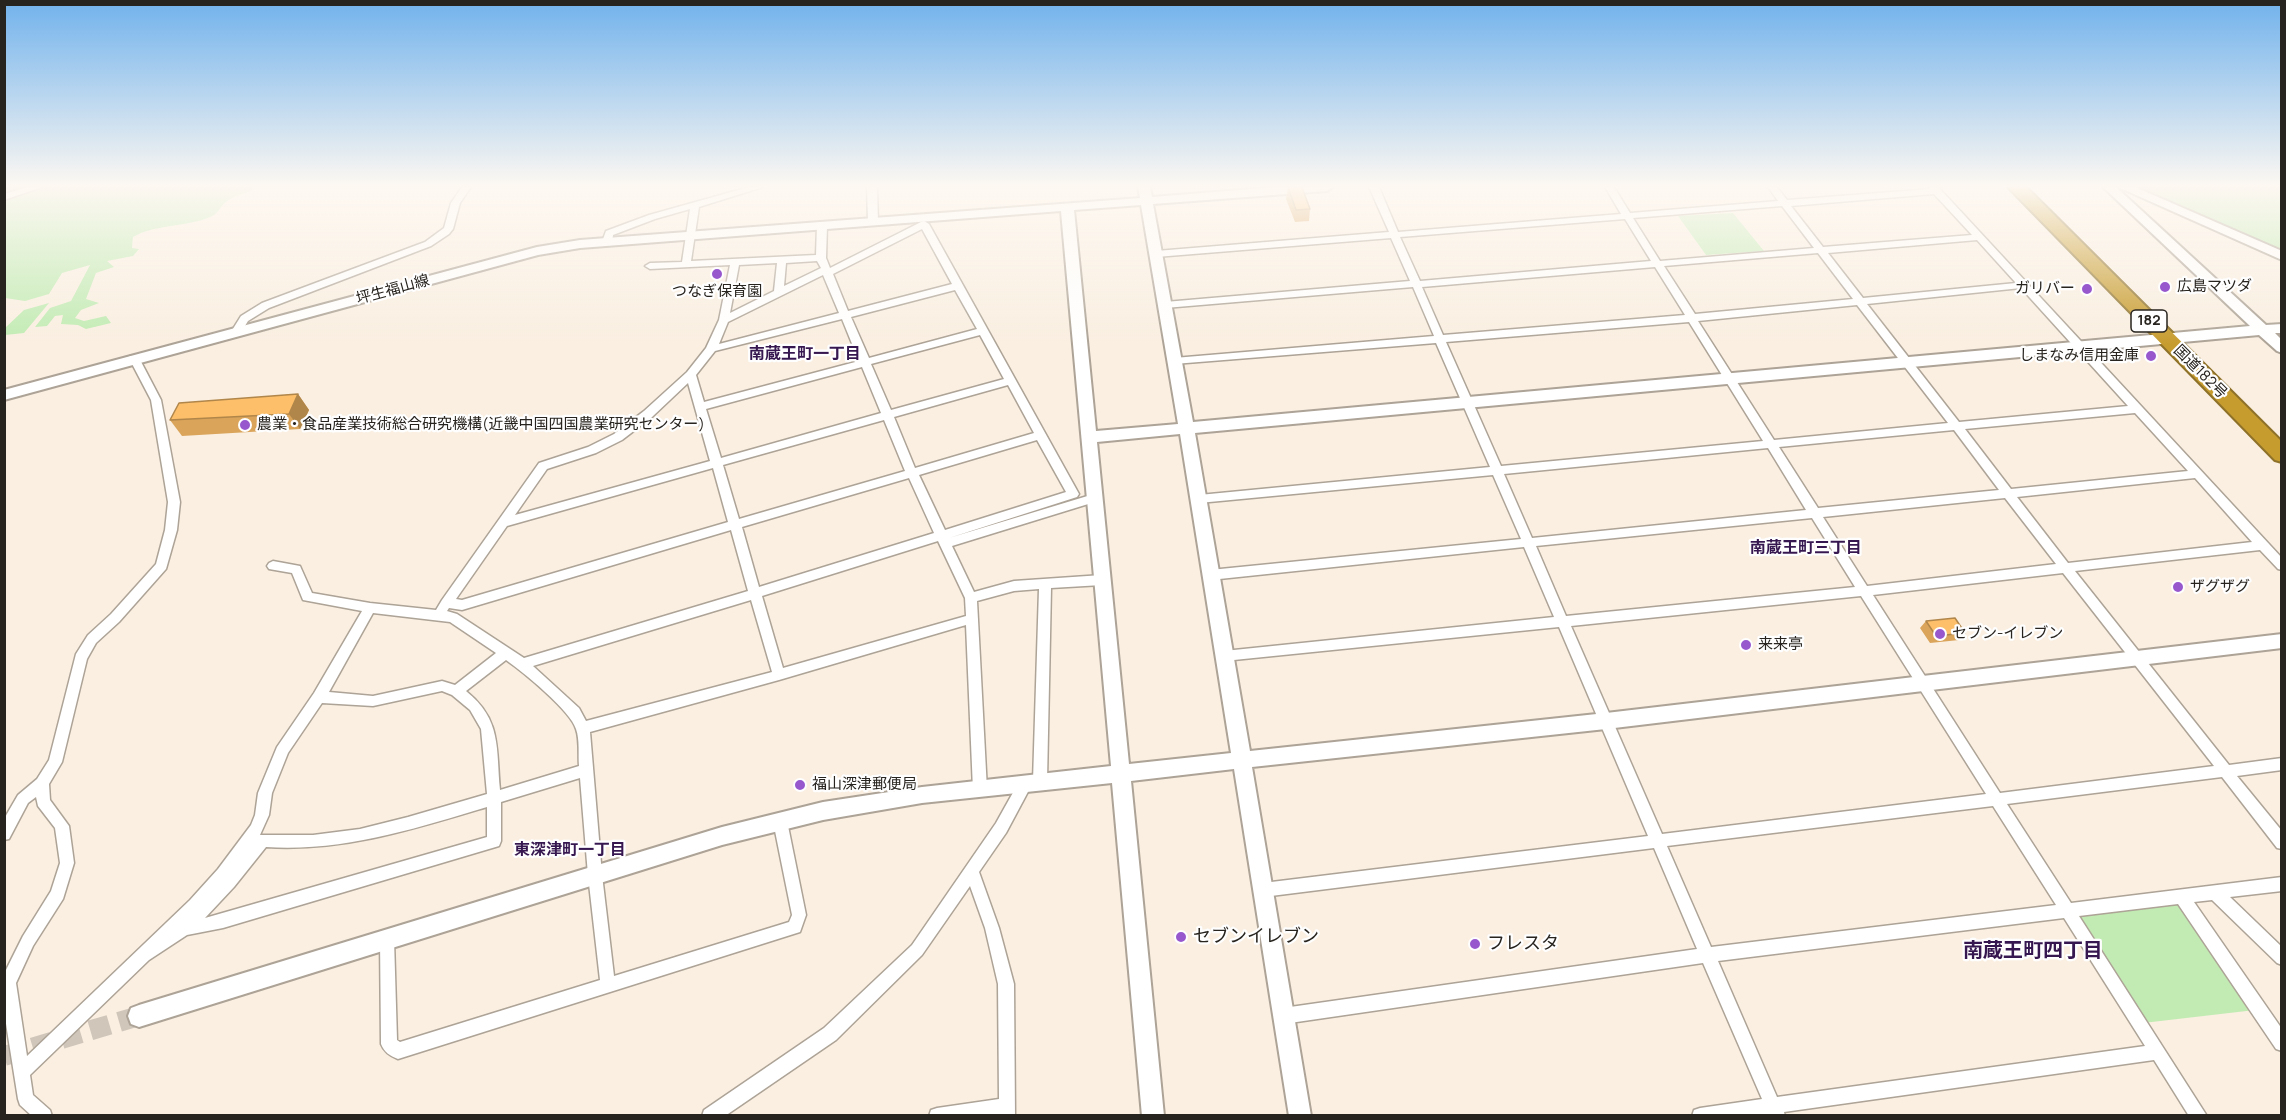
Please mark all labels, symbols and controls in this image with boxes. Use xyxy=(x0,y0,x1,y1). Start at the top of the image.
marker: つなぎ保育園 xyxy=(710,267,724,281)
street label: 坪生福山線 xyxy=(354,272,432,308)
place label: 広島マツダ xyxy=(2177,278,2252,296)
place label: ガリバー xyxy=(2015,280,2075,298)
marker: 広島マツダ xyxy=(2158,280,2172,294)
marker: ガリバー xyxy=(2080,282,2094,296)
place label: つなぎ保育園 xyxy=(672,283,762,301)
road number: 182 xyxy=(2131,310,2167,332)
street label: 国道182号 xyxy=(2170,342,2230,402)
district label: 南蔵王町一丁目 xyxy=(749,345,861,365)
place label: しまなみ信用金庫 xyxy=(2019,347,2139,365)
marker: しまなみ信用金庫 xyxy=(2144,349,2158,363)
place label: 農業・食品産業技術総合研究機構(近畿中国四国農業研究センター) xyxy=(257,416,705,434)
marker: 農業・食品産業技術総合研究機構(近畿中国四国農業研究センター) xyxy=(238,418,252,432)
district label: 南蔵王町三丁目 xyxy=(1750,539,1862,559)
place label: ザグザグ xyxy=(2190,578,2250,596)
marker: ザグザグ xyxy=(2171,580,2185,594)
place label: セブン-イレブン xyxy=(1952,625,2063,643)
marker: セブン-イレブン xyxy=(1933,627,1947,641)
place label: 来来亭 xyxy=(1758,636,1803,654)
marker: 来来亭 xyxy=(1739,638,1753,652)
place label: 福山深津郵便局 xyxy=(812,776,917,794)
marker: 福山深津郵便局 xyxy=(793,778,807,792)
district label: 東深津町一丁目 xyxy=(514,841,626,861)
place label: セブンイレブン xyxy=(1193,926,1319,948)
marker: セブンイレブン xyxy=(1174,930,1188,944)
place label: フレスタ xyxy=(1487,933,1559,955)
marker: フレスタ xyxy=(1468,937,1482,951)
district label: 南蔵王町四丁目 xyxy=(1963,939,2103,963)

